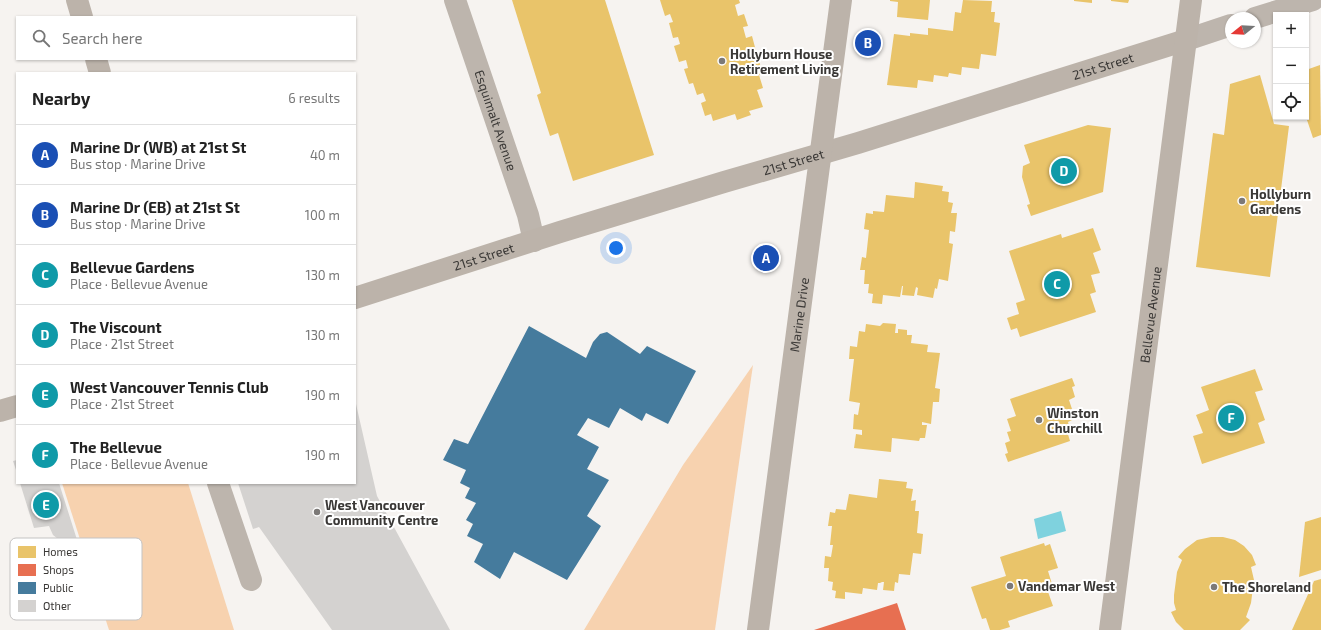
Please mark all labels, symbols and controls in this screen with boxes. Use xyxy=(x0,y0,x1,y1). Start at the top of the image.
north arrow xyxy=(1225,12,1261,48)
map controls xyxy=(1273,12,1309,120)
button: + xyxy=(1273,12,1309,48)
search box xyxy=(16,16,356,60)
icon: search xyxy=(30,27,52,49)
pin: B xyxy=(855,28,881,58)
text: Search here xyxy=(62,29,143,47)
place label: Hollyburn House Retirement Living xyxy=(730,46,839,77)
button: − xyxy=(1273,48,1309,84)
street label: 21st Street xyxy=(1070,49,1135,83)
marker: Hollyburn House Retirement Living xyxy=(717,56,727,66)
street label: Esquimalt Avenue xyxy=(471,68,520,173)
button: locate xyxy=(1273,84,1309,120)
text: Nearby xyxy=(32,88,90,108)
text: 6 results xyxy=(288,90,340,106)
text: Marine Dr (WB) at 21st St xyxy=(70,138,246,156)
street label: 21st Street xyxy=(761,145,826,178)
text: A xyxy=(41,147,49,163)
text: 40 m xyxy=(310,147,340,163)
text: Bus stop · Marine Drive xyxy=(70,156,206,172)
pin: D xyxy=(1051,156,1077,186)
place label: Hollyburn Gardens xyxy=(1250,186,1311,217)
marker: Hollyburn Gardens xyxy=(1237,196,1247,206)
text: Marine Dr (EB) at 21st St xyxy=(70,198,240,216)
text: B xyxy=(41,207,49,223)
text: 100 m xyxy=(305,207,340,223)
text: Bus stop · Marine Drive xyxy=(70,216,206,232)
your location xyxy=(606,238,626,258)
street label: 21st Street xyxy=(451,239,516,274)
pin: A xyxy=(753,243,779,273)
text: Bellevue Gardens xyxy=(70,258,194,276)
street label: Bellevue Avenue xyxy=(1136,265,1165,364)
text: C xyxy=(41,267,49,283)
text: 130 m xyxy=(305,267,340,283)
pin: C xyxy=(1044,269,1070,299)
text: Place · Bellevue Avenue xyxy=(70,276,208,292)
street label: Marine Drive xyxy=(786,276,812,353)
text: The Viscount xyxy=(70,318,162,336)
text: D xyxy=(41,327,49,343)
text: 130 m xyxy=(305,327,340,343)
text: Place · 21st Street xyxy=(70,336,174,352)
text: West Vancouver Tennis Club xyxy=(70,378,269,396)
text: E xyxy=(41,387,49,403)
text: 190 m xyxy=(305,387,340,403)
text: Place · 21st Street xyxy=(70,396,174,412)
pin: F xyxy=(1218,403,1244,433)
place label: Winston Churchill xyxy=(1047,405,1103,436)
marker: Winston Churchill xyxy=(1034,415,1044,425)
text: The Bellevue xyxy=(70,438,162,456)
text: F xyxy=(41,447,49,463)
text: 190 m xyxy=(305,447,340,463)
text: Place · Bellevue Avenue xyxy=(70,456,208,472)
pin: E xyxy=(33,490,59,520)
place label: West Vancouver Community Centre xyxy=(325,497,438,528)
marker: West Vancouver Community Centre xyxy=(312,507,322,517)
legend xyxy=(10,538,142,620)
text: Homes xyxy=(43,545,78,558)
text: Shops xyxy=(43,563,74,576)
place label: Vandemar West xyxy=(1018,578,1116,594)
place label: The Shoreland xyxy=(1222,579,1311,595)
text: Public xyxy=(43,581,73,594)
marker: Vandemar West xyxy=(1005,581,1015,591)
marker: The Shoreland xyxy=(1209,582,1219,592)
text: Other xyxy=(43,599,72,612)

